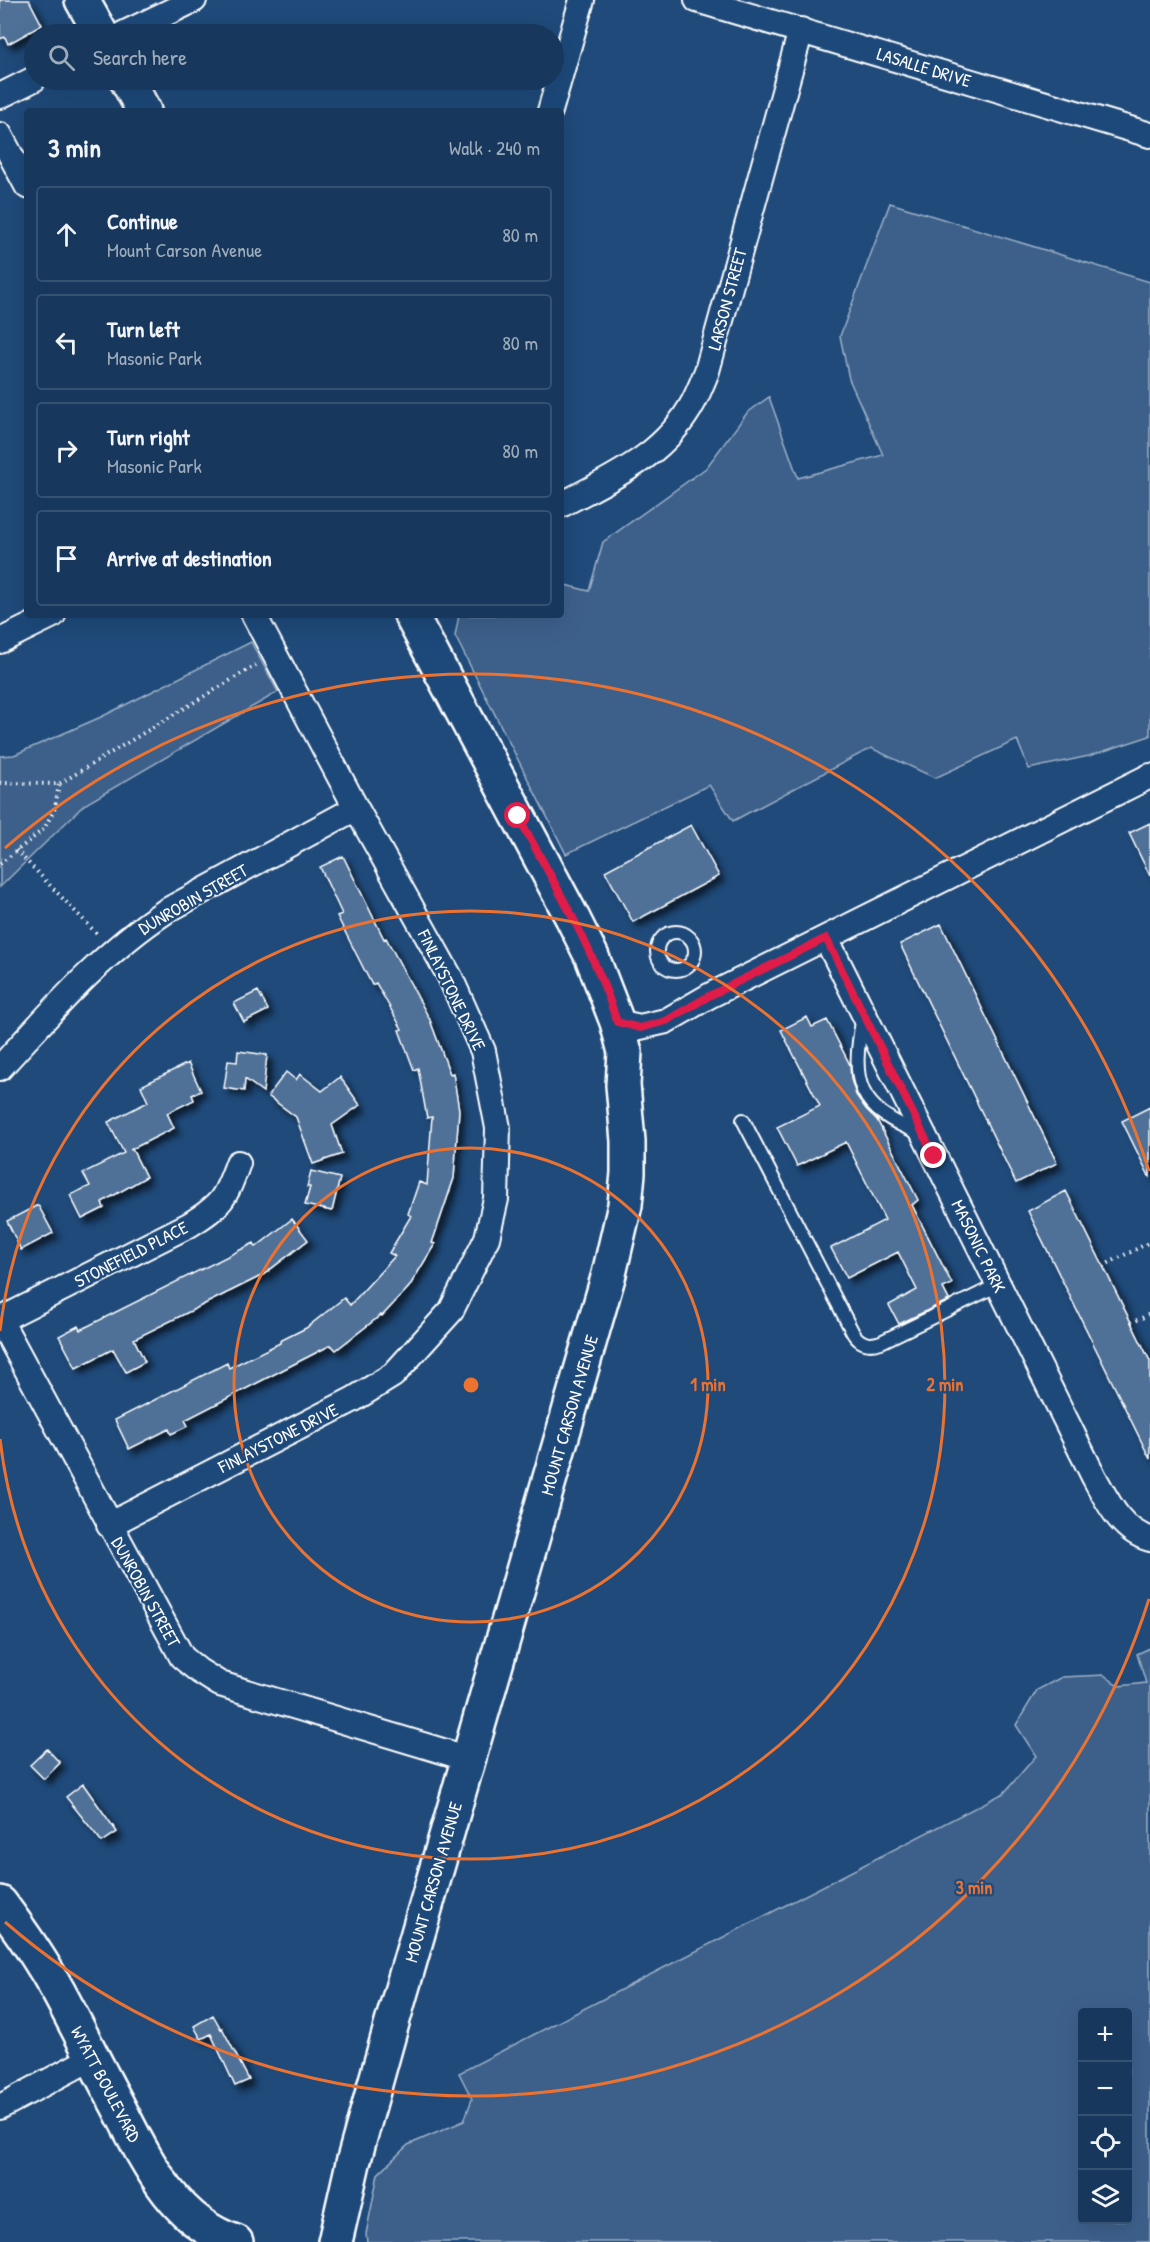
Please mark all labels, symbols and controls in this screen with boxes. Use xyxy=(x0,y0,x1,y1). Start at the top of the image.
search box xyxy=(24,24,564,90)
icon: search xyxy=(45,41,78,74)
street label: LASALLE DRIVE xyxy=(874,41,974,93)
text: Search here xyxy=(93,42,187,72)
text: 3 min xyxy=(48,130,101,165)
text: Walk · 240 m xyxy=(449,134,540,161)
text: Continue xyxy=(107,206,178,236)
icon: ahead xyxy=(50,218,83,251)
text: 80 m xyxy=(502,221,538,248)
text: Mount Carson Avenue xyxy=(107,236,262,263)
street label: LARSON STREET xyxy=(701,245,753,353)
text: Turn left xyxy=(107,314,180,344)
icon: left xyxy=(50,326,83,359)
text: 80 m xyxy=(502,329,538,356)
text: Masonic Park xyxy=(107,344,202,371)
text: Turn right xyxy=(107,422,190,452)
icon: right xyxy=(50,434,83,467)
text: 80 m xyxy=(502,437,538,464)
text: Masonic Park xyxy=(107,452,202,479)
icon: arrive xyxy=(50,542,83,575)
text: Arrive at destination xyxy=(107,543,272,573)
route start xyxy=(504,802,530,828)
street label: DUNROBIN STREET xyxy=(134,857,253,940)
street label: FINLAYSTONE DRIVE xyxy=(412,925,492,1055)
route end xyxy=(920,1142,946,1168)
street label: MASONIC PARK xyxy=(946,1195,1013,1297)
street label: STONEFIELD PLACE xyxy=(70,1215,192,1293)
street label: MOUNT CARSON AVENUE xyxy=(534,1332,604,1498)
text: 1 min xyxy=(690,1372,726,1397)
text: 2 min xyxy=(927,1372,963,1397)
centre of rings xyxy=(461,1375,481,1395)
street label: FINLAYSTONE DRIVE xyxy=(213,1397,342,1479)
street label: DUNROBIN STREET xyxy=(105,1532,187,1652)
street label: MOUNT CARSON AVENUE xyxy=(398,1799,468,1965)
text: 3 min xyxy=(956,1875,992,1900)
map controls xyxy=(1078,2008,1132,2224)
button: + xyxy=(1078,2008,1132,2062)
street label: WYATT BOULEVARD xyxy=(65,2022,147,2147)
button: − xyxy=(1078,2062,1132,2116)
button: locate xyxy=(1078,2116,1132,2170)
button: layers xyxy=(1078,2170,1132,2224)

